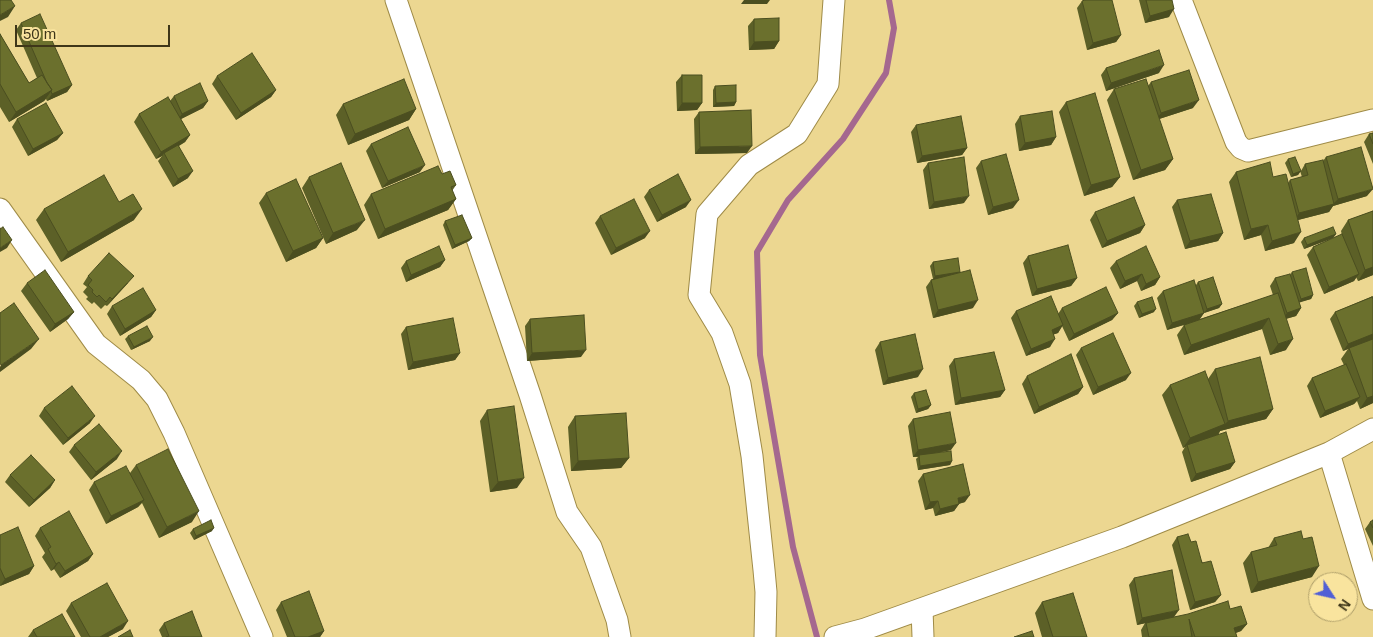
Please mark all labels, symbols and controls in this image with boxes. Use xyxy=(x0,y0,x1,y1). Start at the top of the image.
scale bar xyxy=(18,15,172,47)
text: 50 m xyxy=(23,25,56,42)
north arrow xyxy=(1308,572,1358,622)
text: N xyxy=(1335,596,1354,614)

